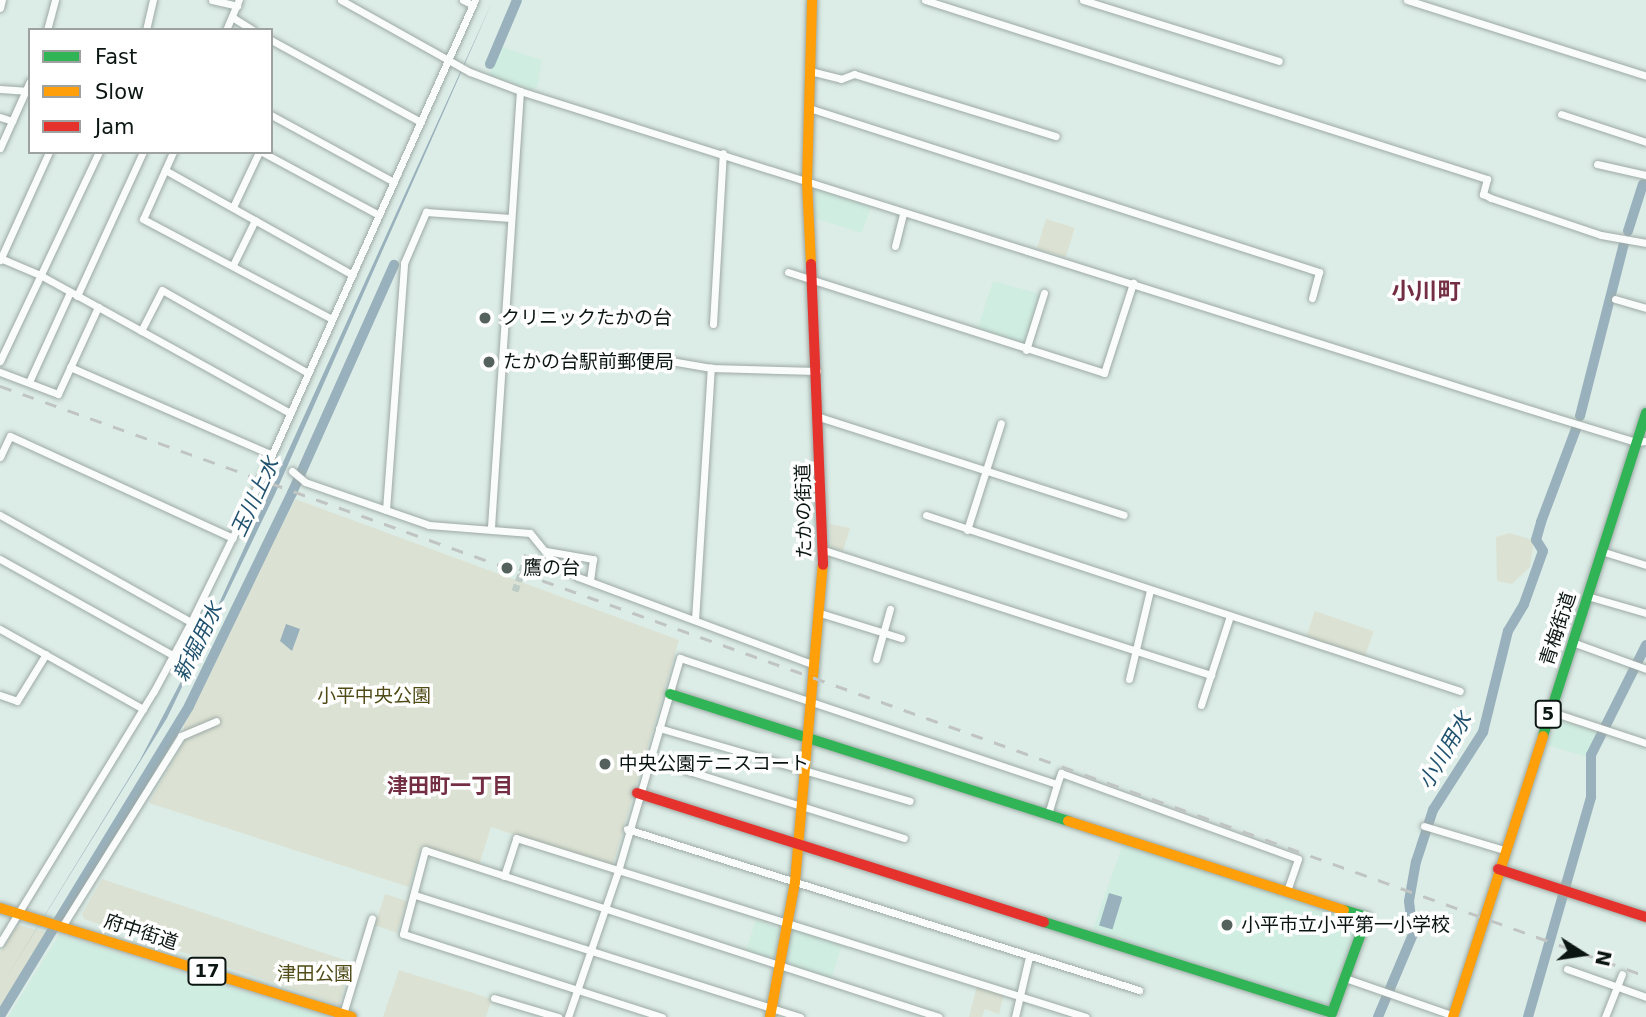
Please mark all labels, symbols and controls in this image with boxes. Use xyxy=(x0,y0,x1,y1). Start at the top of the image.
legend xyxy=(28,28,273,154)
text: Fast xyxy=(95,45,137,69)
text: Slow xyxy=(95,80,144,104)
text: Jam xyxy=(95,115,135,139)
district label: 小川町 xyxy=(1392,277,1460,305)
place label: クリニックたかの台 xyxy=(501,307,672,329)
marker: クリニックたかの台 xyxy=(475,308,495,328)
place label: たかの台駅前郵便局 xyxy=(503,351,674,373)
marker: たかの台駅前郵便局 xyxy=(481,354,497,370)
water label: 玉川上水 xyxy=(226,454,284,540)
street label: たかの街道 xyxy=(792,463,816,559)
place label: 鷹の台 xyxy=(523,557,580,579)
marker: 鷹の台 xyxy=(497,558,517,578)
street label: 青梅街道 xyxy=(1535,589,1581,669)
water label: 新堀用水 xyxy=(168,599,228,685)
park label: 小平中央公園 xyxy=(317,685,431,707)
road number: 5 xyxy=(1534,700,1562,728)
water label: 小川用水 xyxy=(1413,708,1477,794)
place label: 中央公園テニスコート xyxy=(619,753,809,775)
marker: 中央公園テニスコート xyxy=(597,756,613,772)
district label: 津田町一丁目 xyxy=(387,773,513,799)
street label: 府中街道 xyxy=(101,909,181,955)
place label: 小平市立小平第一小学校 xyxy=(1241,914,1450,936)
marker: 小平市立小平第一小学校 xyxy=(1219,917,1235,933)
north arrow xyxy=(1548,919,1618,989)
text: N xyxy=(1591,948,1616,968)
road number: 17 xyxy=(186,956,228,986)
park label: 津田公園 xyxy=(277,963,353,985)

